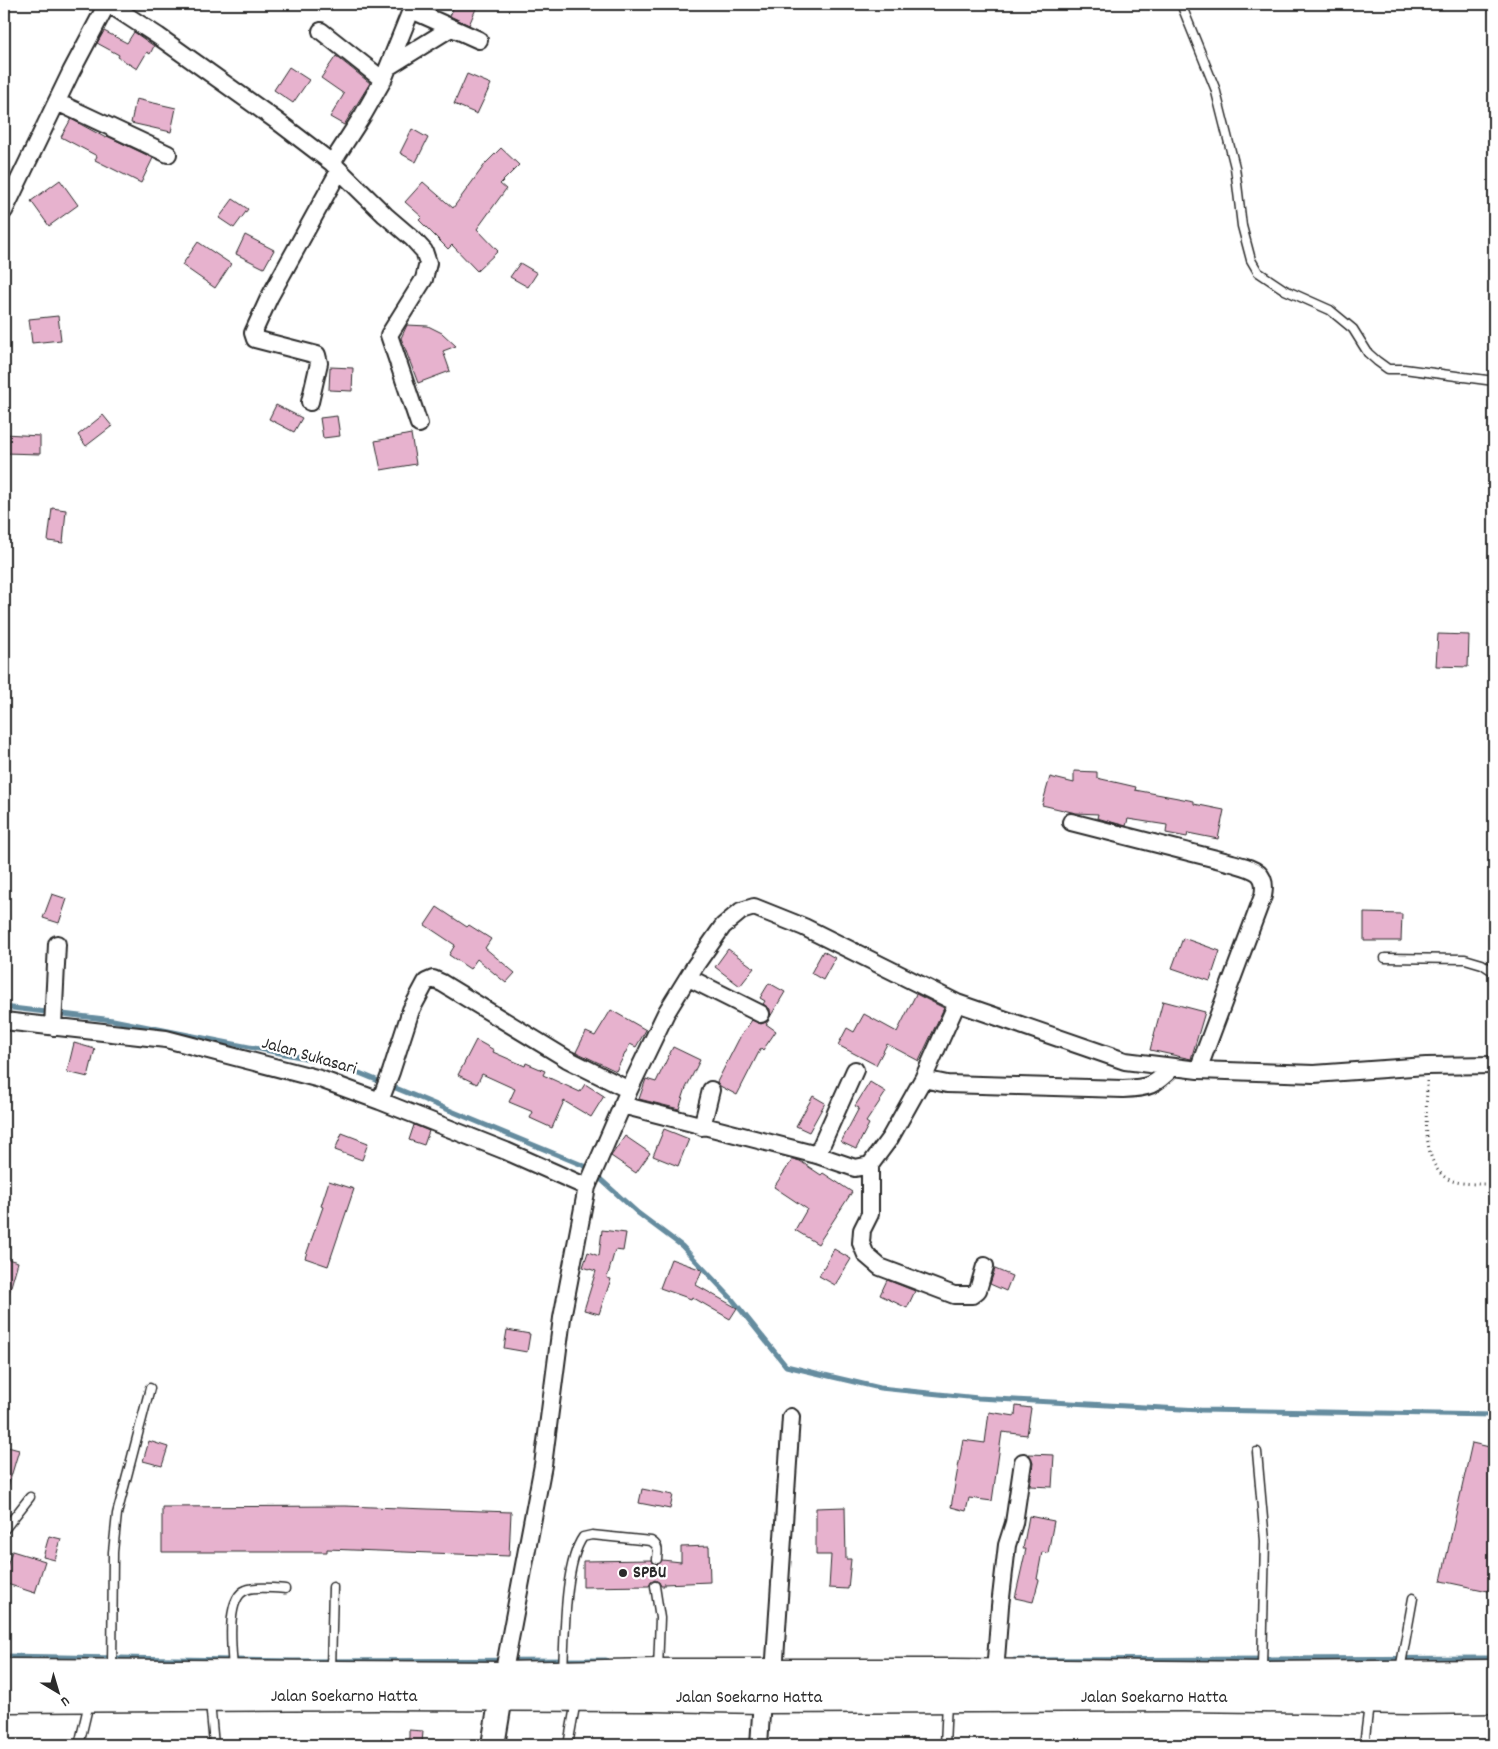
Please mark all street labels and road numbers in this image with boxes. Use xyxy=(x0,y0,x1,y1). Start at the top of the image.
street label: Jalan Sukasari xyxy=(259,1032,359,1082)
street label: Jalan Soekarno Hatta xyxy=(271,1685,418,1710)
street label: Jalan Soekarno Hatta xyxy=(676,1686,823,1711)
street label: Jalan Soekarno Hatta xyxy=(1081,1686,1228,1711)

